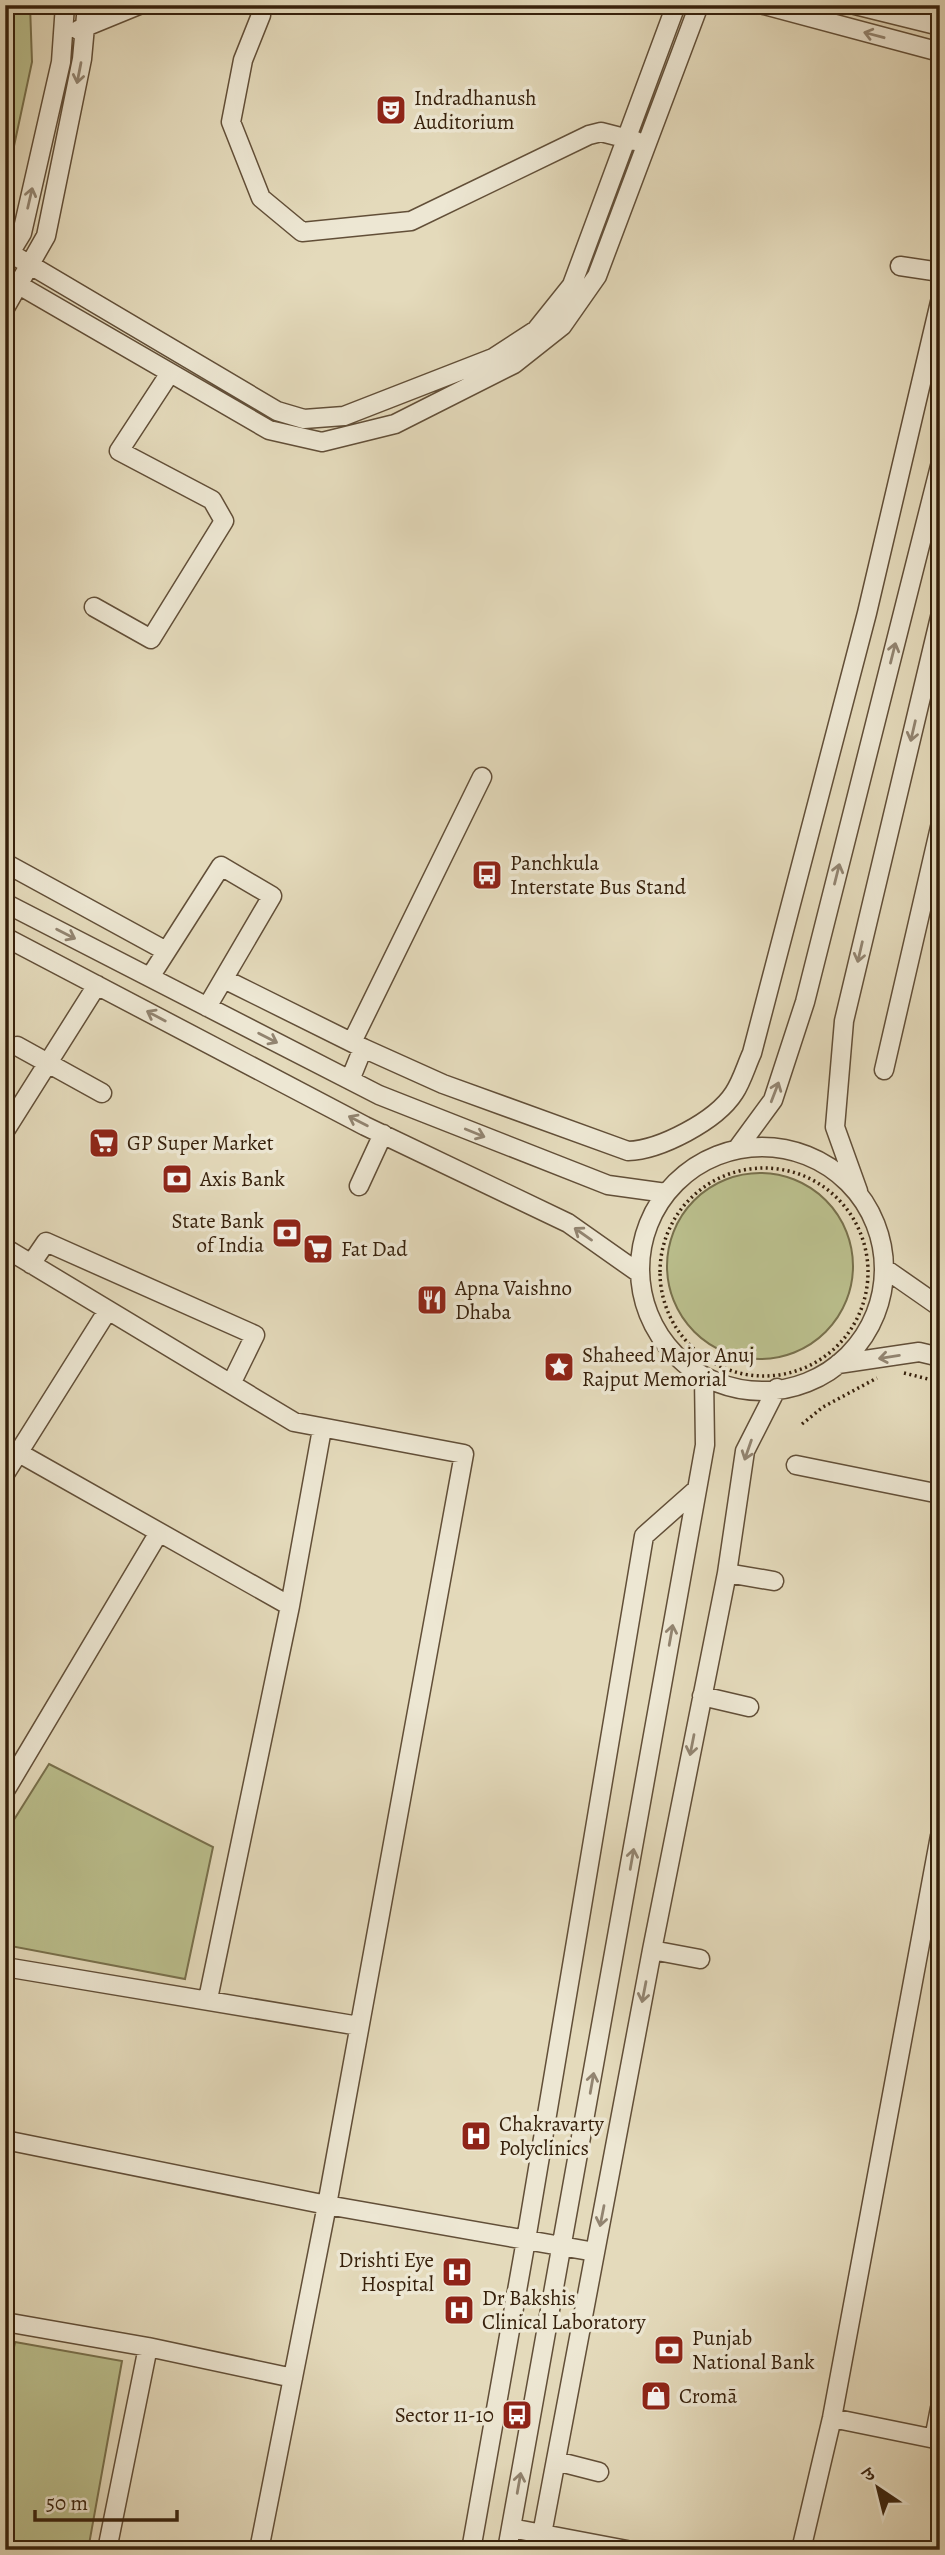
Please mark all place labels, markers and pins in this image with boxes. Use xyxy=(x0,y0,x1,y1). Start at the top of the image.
place label: Indradhanush Auditorium xyxy=(413,84,537,136)
theatre icon: Indradhanush Auditorium xyxy=(374,93,408,127)
place label: Panchkula Interstate Bus Stand xyxy=(510,849,687,901)
bus stop icon: Panchkula Interstate Bus Stand xyxy=(470,858,504,892)
supermarket icon: GP Super Market xyxy=(87,1126,121,1160)
place label: GP Super Market xyxy=(127,1129,274,1157)
bank icon: Axis Bank xyxy=(160,1162,194,1196)
place label: Axis Bank xyxy=(199,1165,286,1193)
place label: State Bank of India xyxy=(171,1207,265,1259)
bank icon: State Bank of India xyxy=(270,1216,304,1250)
supermarket icon: Fat Dad xyxy=(301,1232,335,1266)
place label: Fat Dad xyxy=(341,1235,408,1263)
place label: Apna Vaishno Dhaba xyxy=(454,1274,572,1326)
restaurant icon: Apna Vaishno Dhaba xyxy=(415,1283,449,1317)
place label: Shaheed Major Anuj Rajput Memorial xyxy=(582,1341,755,1393)
place icon: Shaheed Major Anuj Rajput Memorial xyxy=(542,1350,576,1384)
place label: Chakravarty Polyclinics xyxy=(499,2110,605,2162)
hospital icon: Chakravarty Polyclinics xyxy=(459,2119,493,2153)
place label: Drishti Eye Hospital xyxy=(338,2246,434,2298)
hospital icon: Drishti Eye Hospital xyxy=(440,2255,474,2289)
place label: Dr Bakshis Clinical Laboratory xyxy=(482,2284,646,2336)
hospital icon: Dr Bakshis Clinical Laboratory xyxy=(442,2293,476,2327)
place label: Punjab National Bank xyxy=(692,2324,815,2376)
bank icon: Punjab National Bank xyxy=(652,2333,686,2367)
shop icon: Cromā xyxy=(639,2379,673,2413)
place label: Cromā xyxy=(679,2382,737,2410)
bus stop icon: Sector 11-10 xyxy=(500,2398,534,2432)
place label: Sector 11-10 xyxy=(395,2401,494,2429)

